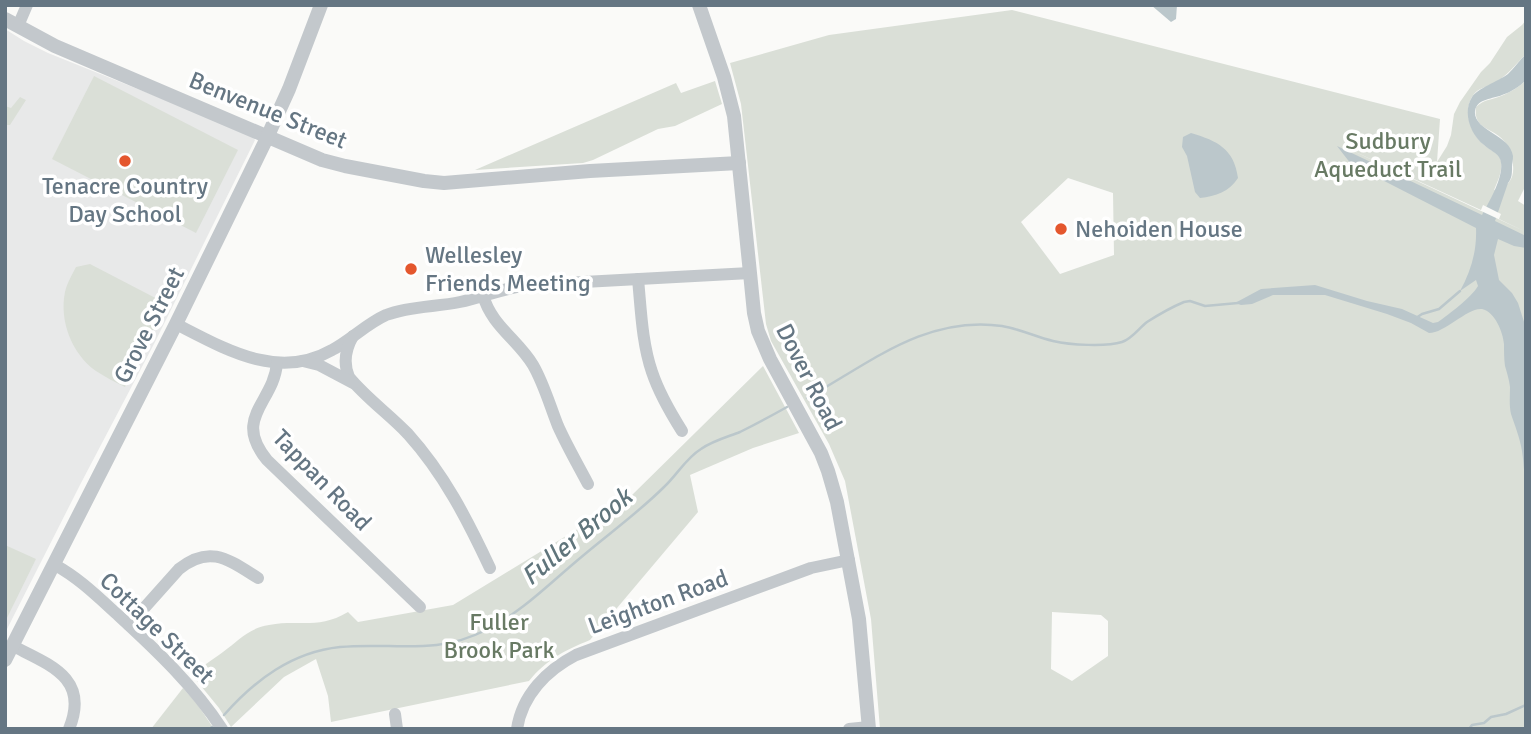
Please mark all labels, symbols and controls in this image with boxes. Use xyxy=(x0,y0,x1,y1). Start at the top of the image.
street label: Benvenue Street xyxy=(185,65,351,155)
park label: Sudbury Aqueduct Trail xyxy=(1314,126,1462,184)
marker: Tenacre Country Day School xyxy=(117,153,133,169)
place label: Tenacre Country Day School xyxy=(42,171,208,229)
place label: Nehoiden House xyxy=(1075,214,1243,244)
marker: Nehoiden House xyxy=(1053,221,1069,237)
place label: Wellesley Friends Meeting xyxy=(425,240,591,298)
marker: Wellesley Friends Meeting xyxy=(403,261,419,277)
street label: Grove Street xyxy=(107,262,191,388)
street label: Dover Road xyxy=(769,319,849,435)
street label: Tappan Road xyxy=(266,423,378,537)
water label: Fuller Brook xyxy=(515,480,640,593)
street label: Leighton Road xyxy=(584,563,732,641)
street label: Cottage Street xyxy=(93,566,221,690)
park label: Fuller Brook Park xyxy=(444,607,554,665)

